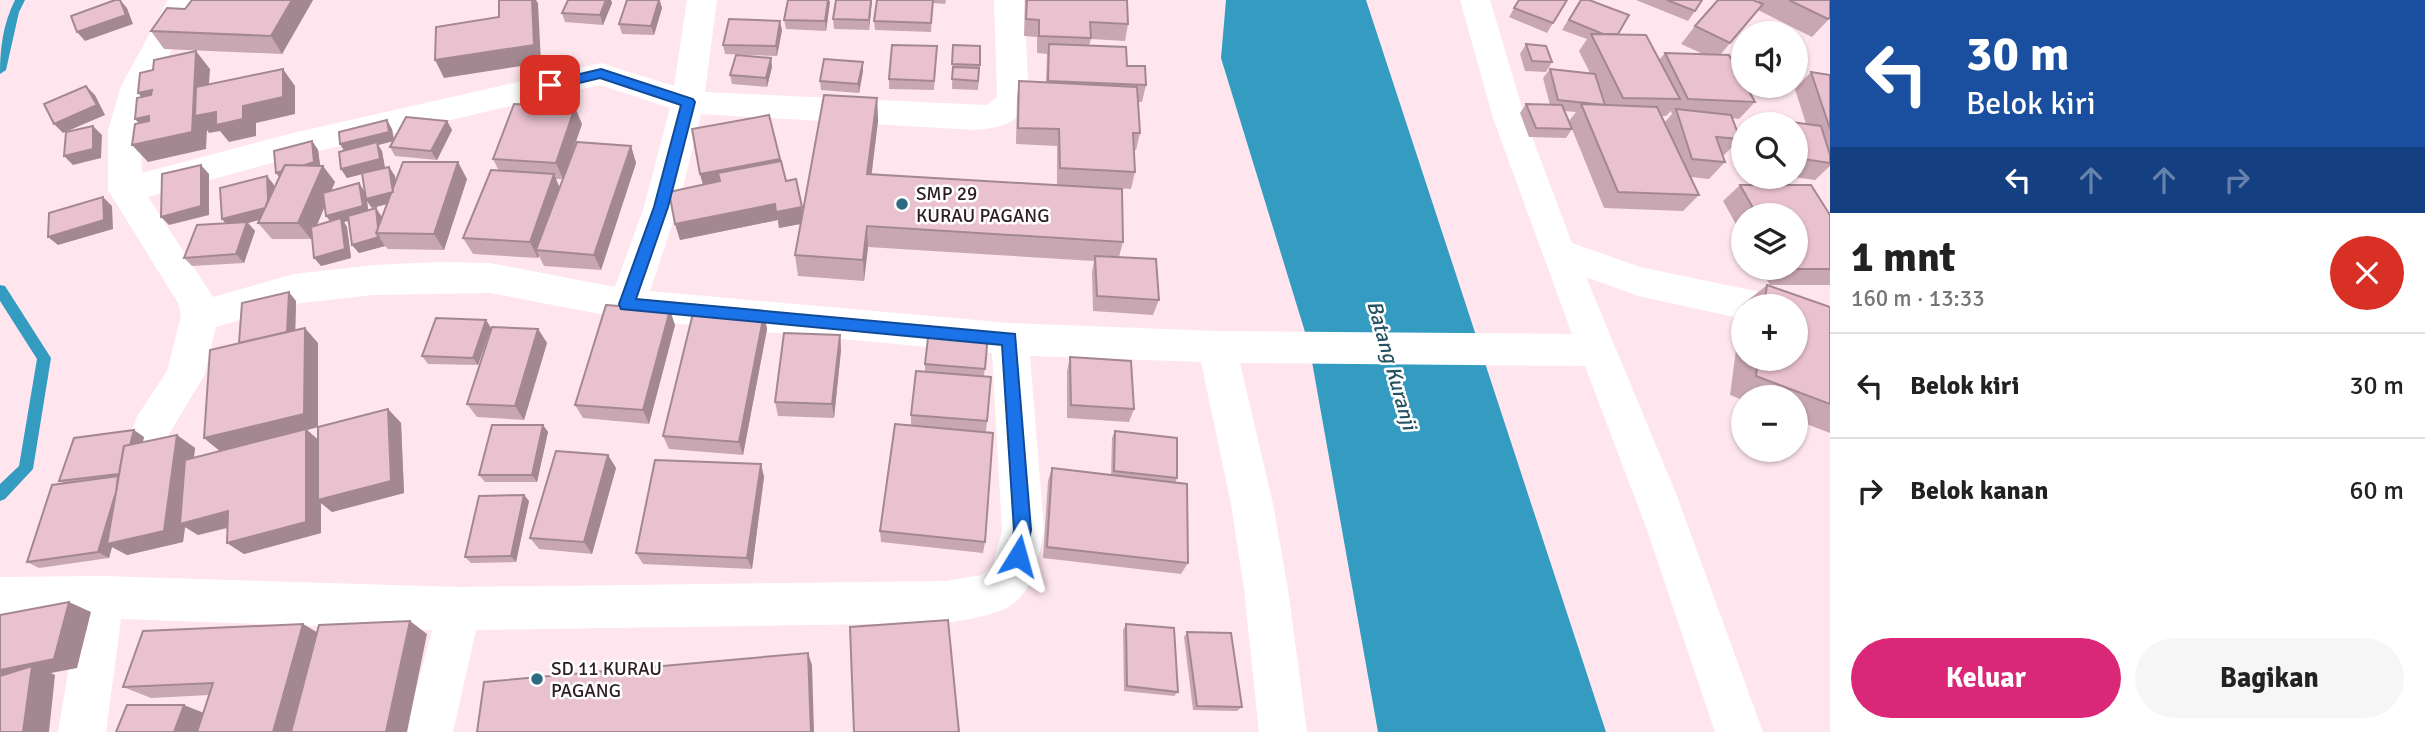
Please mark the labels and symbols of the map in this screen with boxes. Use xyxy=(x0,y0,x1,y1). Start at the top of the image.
pin xyxy=(520,55,580,115)
place label: SMP 29 KURAU PAGANG xyxy=(916,182,1049,228)
marker: SMP 29 KURAU PAGANG xyxy=(894,196,910,212)
water label: Batang Kuranji xyxy=(1361,297,1423,435)
position arrow xyxy=(981,519,1055,593)
place label: SD 11 KURAU PAGANG xyxy=(551,657,662,703)
marker: SD 11 KURAU PAGANG xyxy=(529,671,545,687)

